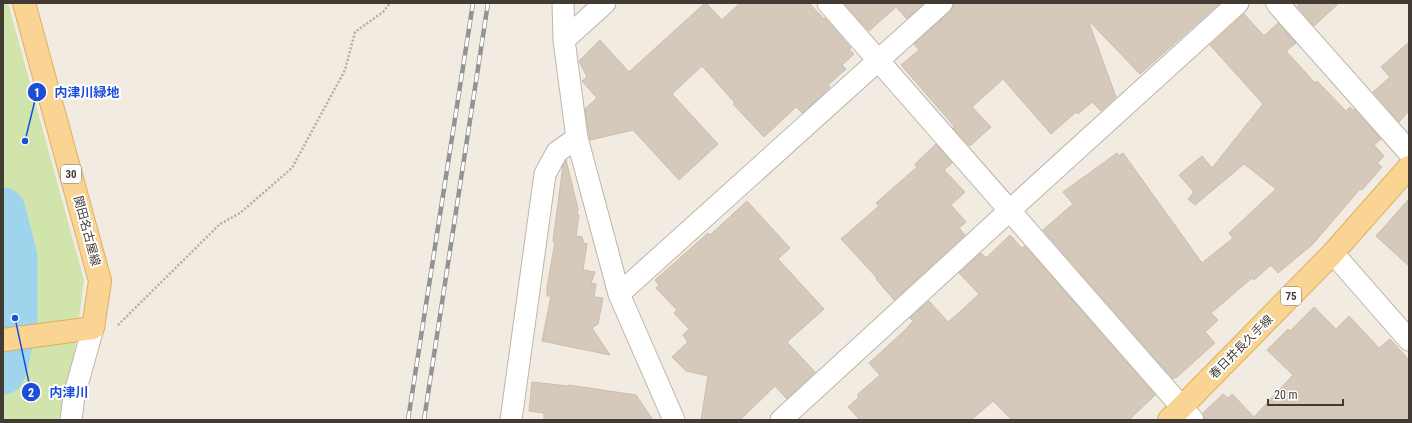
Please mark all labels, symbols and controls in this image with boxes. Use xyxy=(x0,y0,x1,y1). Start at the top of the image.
callout: 内津川緑地 xyxy=(27,80,128,105)
text: 内津川緑地 xyxy=(54,85,120,100)
text: 1 xyxy=(34,86,40,100)
road number: 30 xyxy=(61,165,81,183)
street label: 関田名古屋線 xyxy=(71,194,103,268)
road number: 75 xyxy=(1281,287,1301,305)
street label: 春日井長久手線 xyxy=(1206,312,1276,382)
callout: 内津川 xyxy=(21,380,96,405)
scale bar xyxy=(1268,381,1343,407)
text: 内津川 xyxy=(49,385,89,400)
text: 2 xyxy=(28,386,34,400)
text: 20 m xyxy=(1274,388,1298,402)

